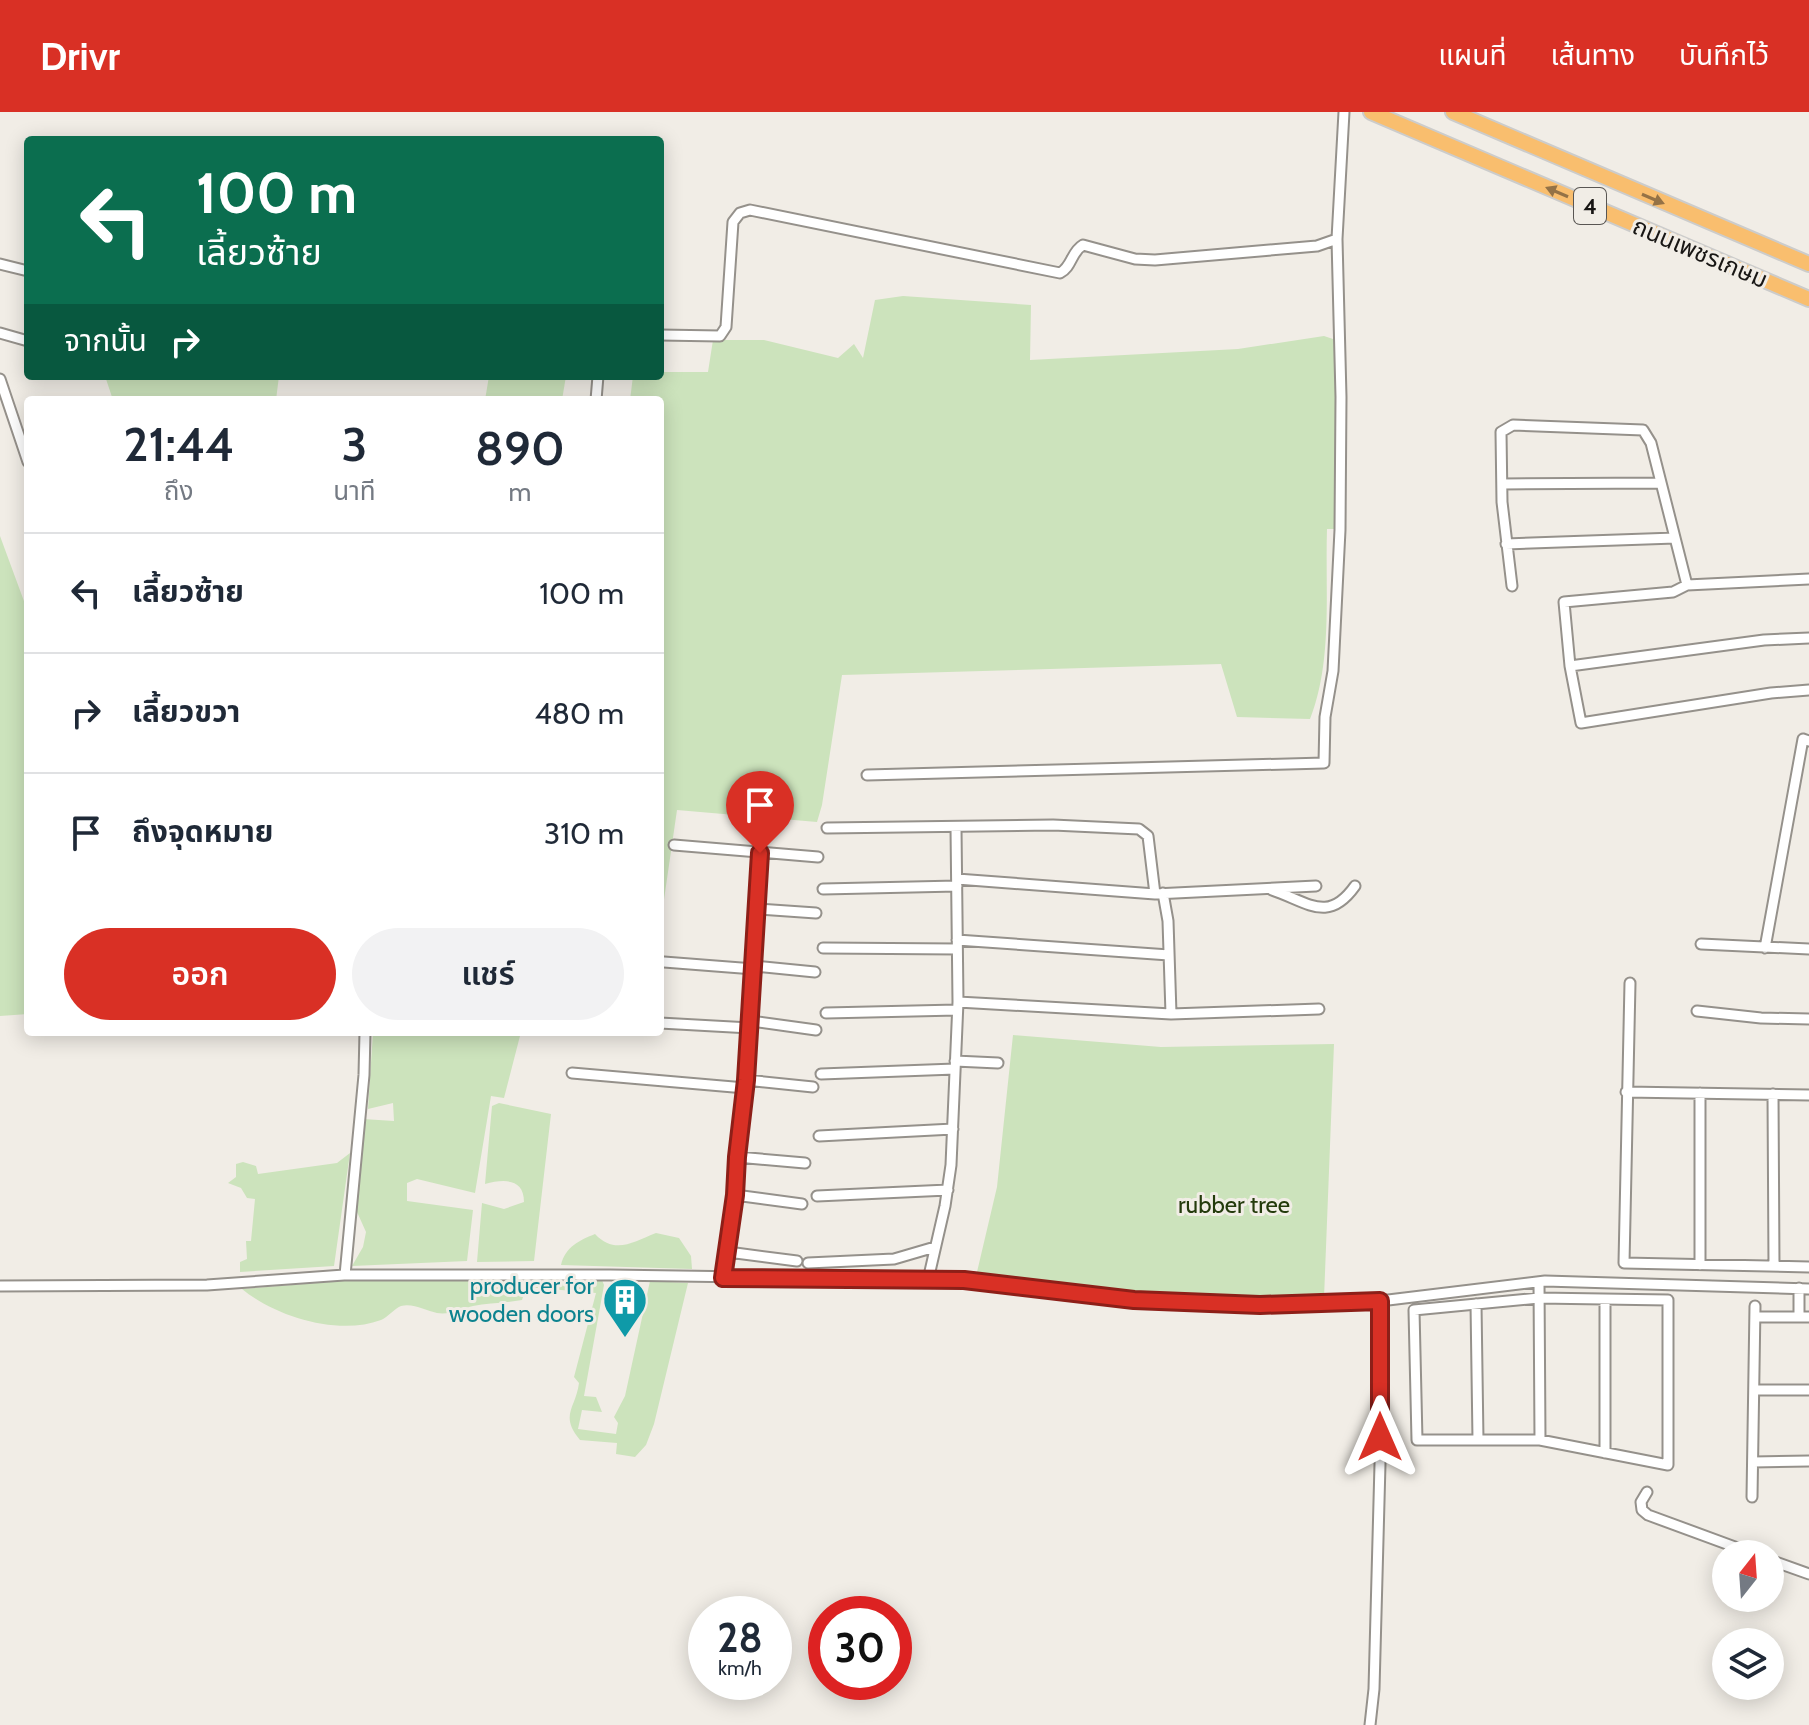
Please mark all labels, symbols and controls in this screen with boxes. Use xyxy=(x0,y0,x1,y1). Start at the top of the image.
text: Drivr xyxy=(40,33,120,80)
text: แผนที่ xyxy=(1438,38,1506,72)
text: เส้นทาง xyxy=(1550,38,1635,72)
text: บันทึกไว้ xyxy=(1679,38,1769,72)
text: 100 m xyxy=(196,159,357,227)
icon: left xyxy=(64,168,168,272)
one-way arrow xyxy=(1545,185,1569,198)
road number: 4 xyxy=(1574,188,1606,224)
one-way arrow xyxy=(1641,192,1665,205)
street label: ถนนเพชรเกษม xyxy=(1628,211,1772,294)
text: เลี้ยวซ้าย xyxy=(196,230,322,274)
icon: right xyxy=(163,320,207,364)
text: จากนั้น xyxy=(64,322,147,359)
text: 21:44 xyxy=(123,415,234,473)
text: 3 xyxy=(342,415,367,473)
text: 890 xyxy=(475,419,565,477)
text: ถึง xyxy=(164,475,193,507)
text: นาที xyxy=(333,475,376,507)
text: m xyxy=(508,476,531,508)
icon: left xyxy=(64,571,108,615)
text: เลี้ยวซ้าย xyxy=(132,573,244,610)
text: 100 m xyxy=(539,575,624,612)
icon: right xyxy=(64,691,108,735)
text: เลี้ยวขวา xyxy=(132,693,240,730)
text: 480 m xyxy=(534,695,624,732)
pin xyxy=(726,771,794,853)
icon: arrive xyxy=(738,783,782,827)
icon: arrive xyxy=(64,811,108,855)
text: ถึงจุดหมาย xyxy=(132,813,273,850)
text: 310 m xyxy=(544,815,624,852)
button: ออก xyxy=(64,928,336,1020)
button: แชร์ xyxy=(352,928,624,1020)
park label: rubber tree xyxy=(1178,1190,1290,1219)
place label: producer for wooden doors xyxy=(449,1271,594,1328)
building icon: producer for wooden doors xyxy=(601,1276,649,1339)
position arrow xyxy=(1338,1395,1422,1479)
north arrow xyxy=(1712,1540,1784,1612)
map controls xyxy=(1712,1540,1784,1700)
speed limit sign: 30 xyxy=(808,1596,912,1700)
text: 28 xyxy=(717,1613,763,1662)
button: layers xyxy=(1712,1628,1784,1700)
text: km/h xyxy=(718,1656,762,1680)

